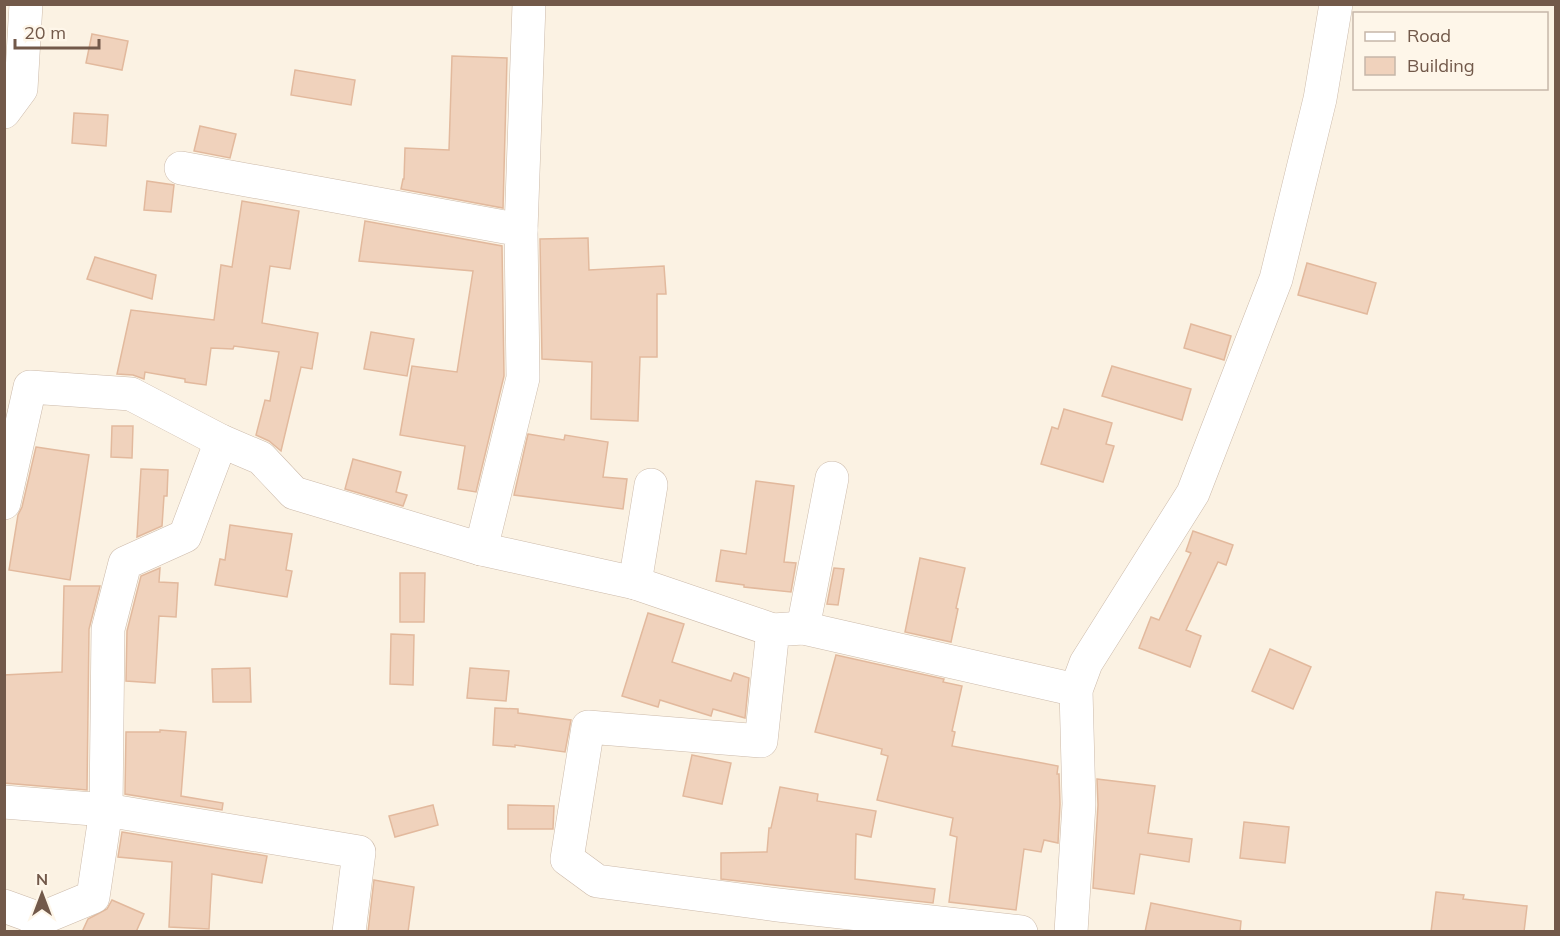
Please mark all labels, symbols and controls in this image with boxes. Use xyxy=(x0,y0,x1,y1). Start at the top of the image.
scale bar xyxy=(15,12,99,50)
legend xyxy=(1353,12,1548,90)
text: 20 m xyxy=(24,21,66,44)
text: Road xyxy=(1407,24,1451,47)
text: Building xyxy=(1407,54,1475,77)
north arrow xyxy=(12,864,72,924)
text: N xyxy=(36,869,48,889)

